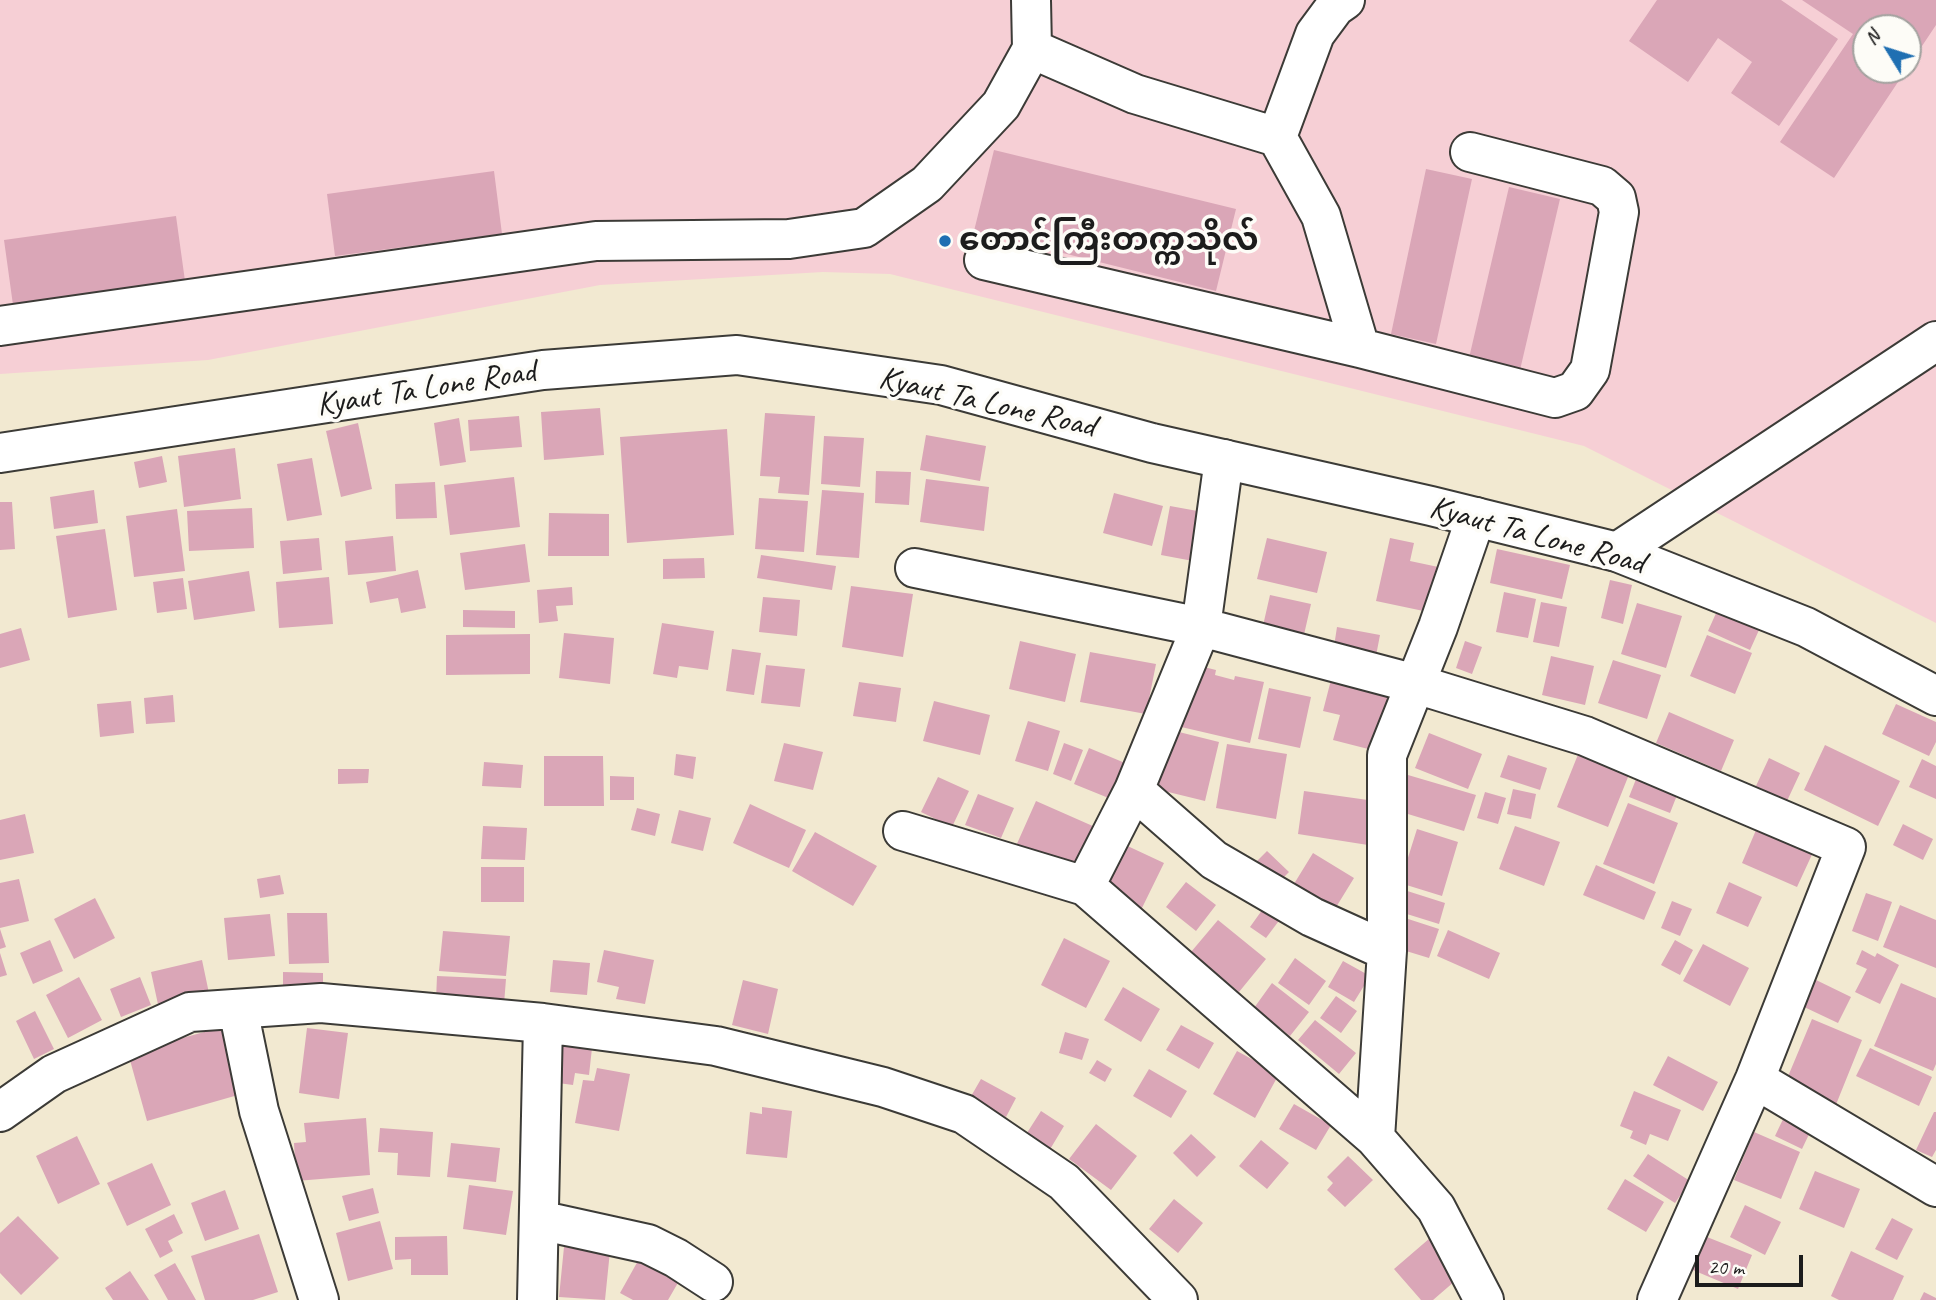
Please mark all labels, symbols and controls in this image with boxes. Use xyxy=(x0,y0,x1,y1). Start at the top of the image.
north arrow xyxy=(1852,14,1922,84)
text: N xyxy=(1859,25,1885,49)
place label: တောင်ကြီးတက္ကသိုလ် xyxy=(959,221,1259,261)
marker: တောင်ကြီးတက္ကသိုလ် xyxy=(937,233,953,249)
street label: Kyaut Ta Lone Road xyxy=(314,352,538,426)
street label: Kyaut Ta Lone Road xyxy=(875,359,1099,447)
street label: Kyaut Ta Lone Road xyxy=(1425,488,1649,584)
scale bar xyxy=(1698,1240,1806,1284)
text: 20 m xyxy=(1708,1254,1744,1280)

